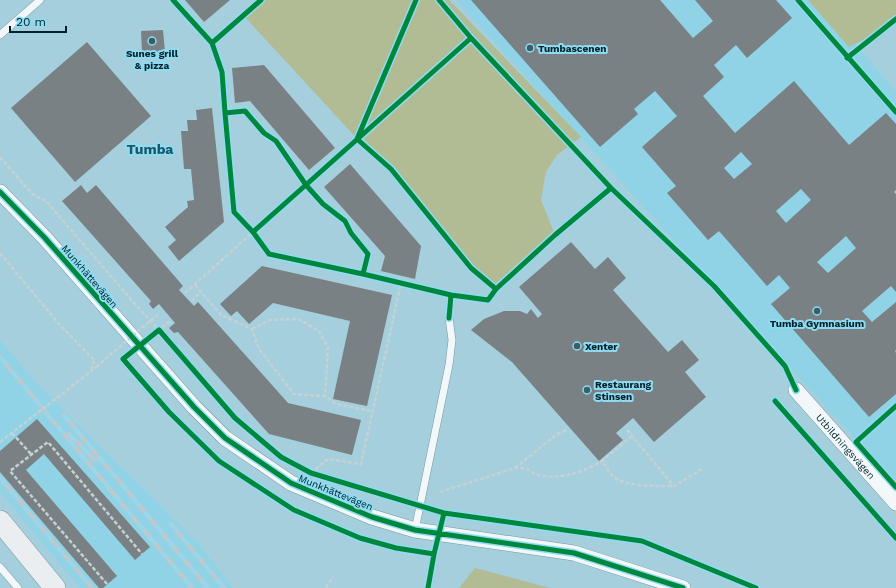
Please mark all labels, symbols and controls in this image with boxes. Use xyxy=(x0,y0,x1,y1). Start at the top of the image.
scale bar xyxy=(10,8,66,34)
text: 20 m xyxy=(16,15,46,29)
marker: Sunes grill & pizza xyxy=(147,36,157,46)
marker: Tumbascenen xyxy=(525,43,535,53)
place label: Tumbascenen xyxy=(538,43,606,54)
place label: Sunes grill & pizza xyxy=(126,48,179,71)
district label: Tumba xyxy=(127,141,174,157)
street label: Munkhättevägen xyxy=(59,243,120,310)
marker: Tumba Gymnasium xyxy=(812,306,822,316)
place label: Tumba Gymnasium xyxy=(770,318,864,329)
marker: Xenter xyxy=(572,341,582,351)
place label: Xenter xyxy=(585,341,618,352)
place label: Restaurang Stinsen xyxy=(595,379,652,402)
marker: Restaurang Stinsen xyxy=(582,385,592,395)
street label: Utbildningsvägen xyxy=(814,412,877,481)
street label: Munkhättevägen xyxy=(297,472,375,512)

